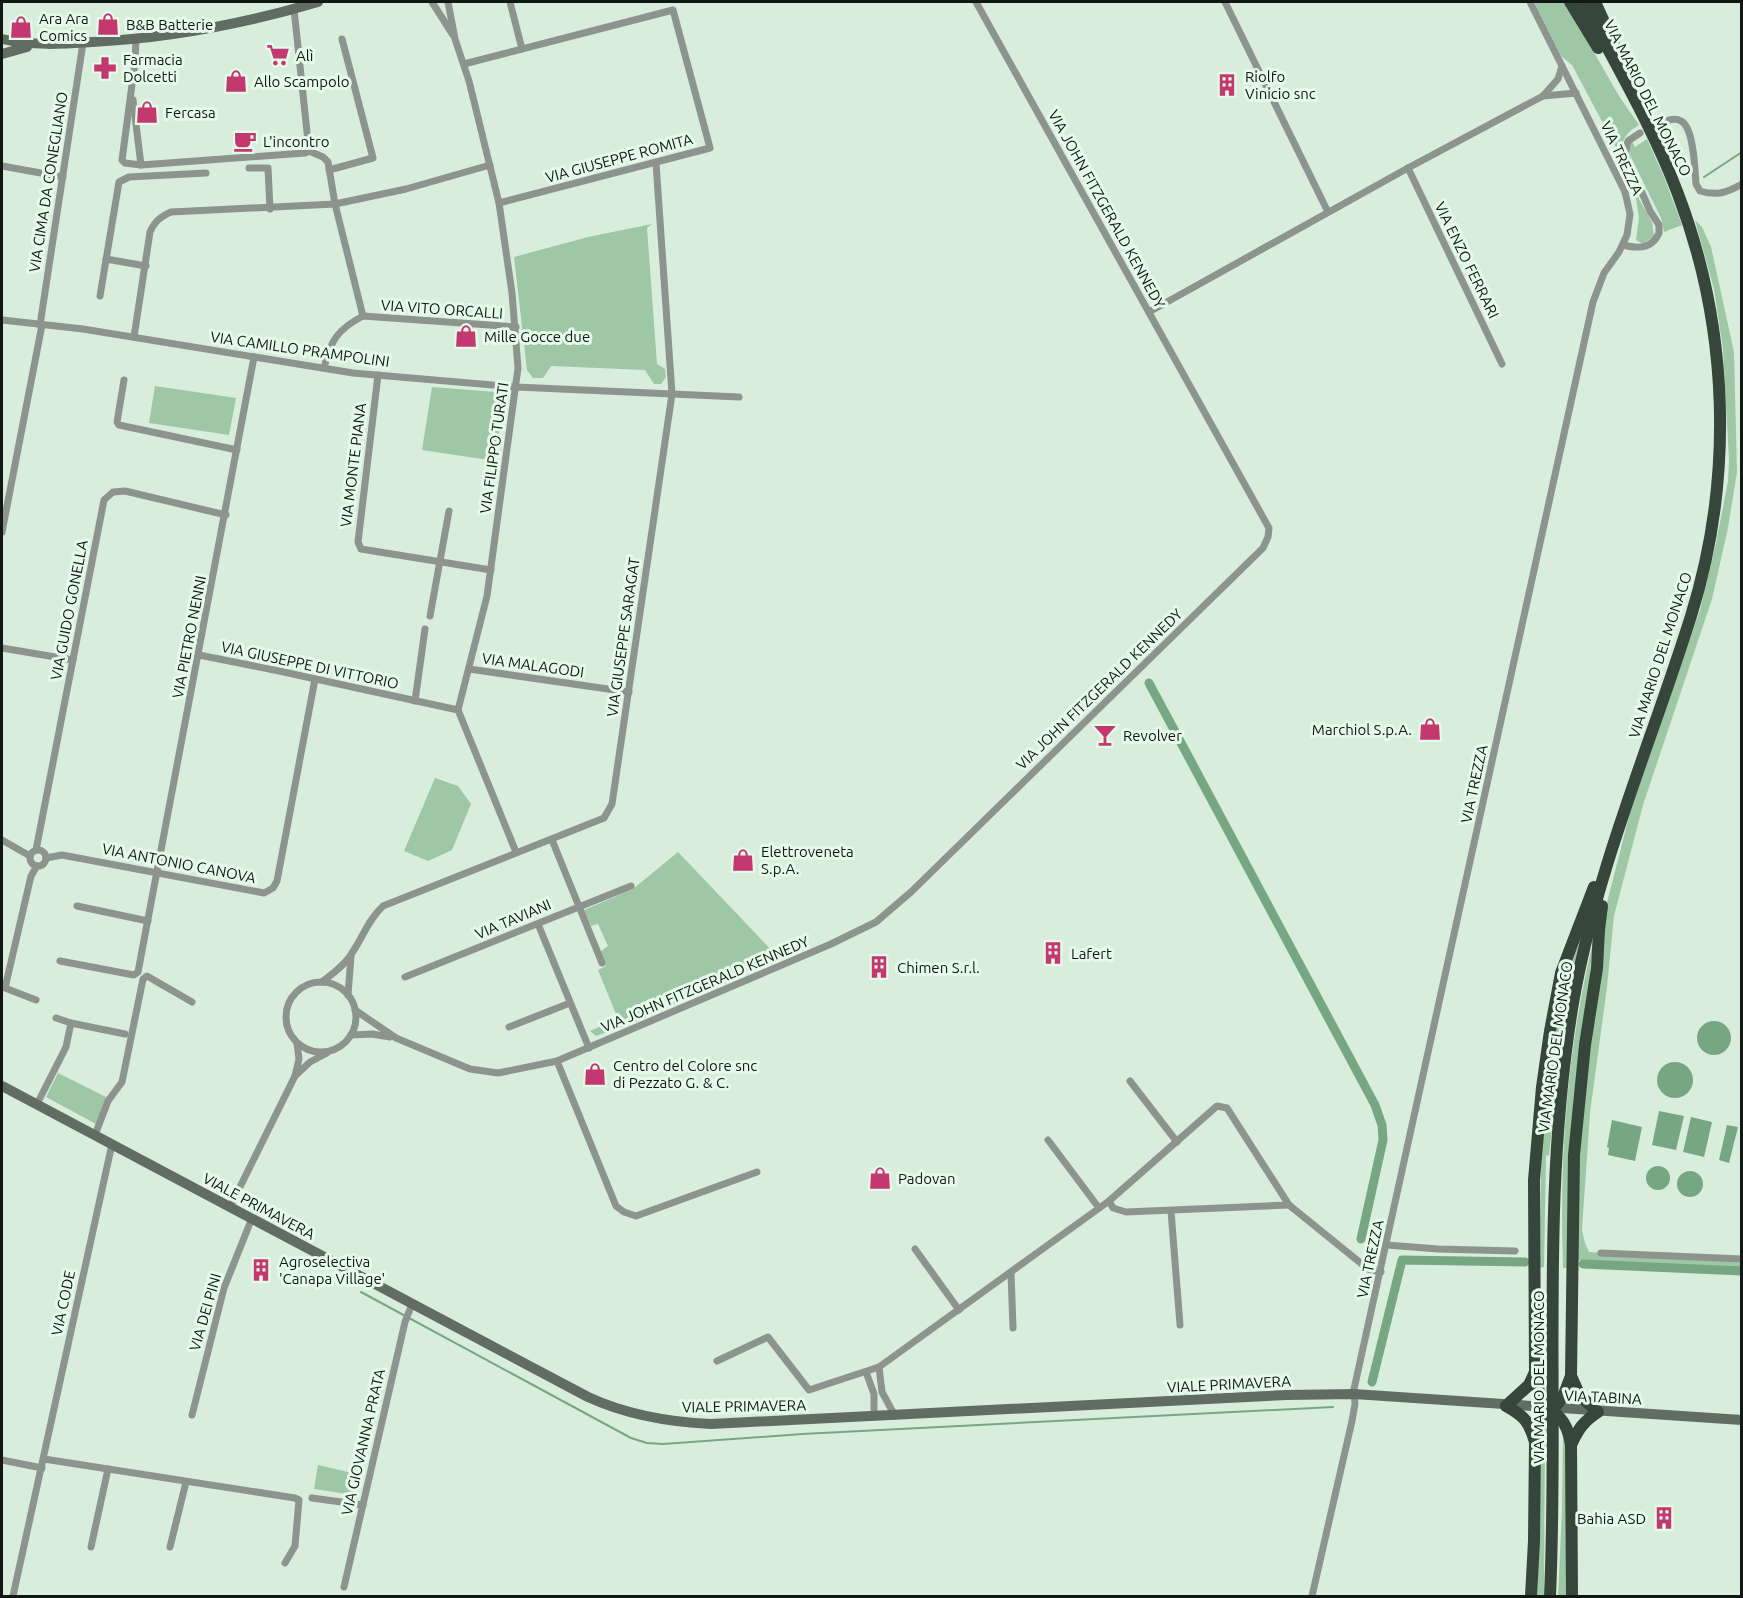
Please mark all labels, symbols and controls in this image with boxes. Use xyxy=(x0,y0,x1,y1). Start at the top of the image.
place label: Ara Ara Comics xyxy=(39,10,89,44)
shop icon: B&B Batterie xyxy=(95,11,121,37)
shop icon: Ara Ara Comics xyxy=(8,14,34,40)
place label: B&B Batterie xyxy=(126,16,213,33)
street label: VIA MARIO DEL MONACO xyxy=(1601,17,1695,179)
supermarket icon: Alì xyxy=(265,42,291,68)
place label: Alì xyxy=(296,47,313,64)
place label: Farmacia Dolcetti xyxy=(123,51,183,85)
pharmacy icon: Farmacia Dolcetti xyxy=(92,55,118,81)
shop icon: Allo Scampolo xyxy=(223,68,249,94)
place label: Riolfo Vinicio snc xyxy=(1245,68,1316,102)
building icon: Riolfo Vinicio snc xyxy=(1214,72,1240,98)
place label: Allo Scampolo xyxy=(254,73,350,90)
street label: VIA CIMA DA CONEGLIANO xyxy=(25,91,71,273)
shop icon: Fercasa xyxy=(134,99,160,125)
place label: Fercasa xyxy=(165,104,216,121)
street label: VIA JOHN FITZGERALD KENNEDY xyxy=(1045,107,1169,311)
street label: VIA TREZZA xyxy=(1597,118,1647,198)
cafe icon: L'incontro xyxy=(232,128,258,154)
street label: VIA GIUSEPPE ROMITA xyxy=(544,130,695,186)
place label: L'incontro xyxy=(263,133,329,150)
street label: VIA ENZO FERRARI xyxy=(1431,199,1503,321)
street label: VIA VITO ORCALLI xyxy=(380,296,504,322)
shop icon: Mille Gocce due xyxy=(453,323,479,349)
street label: VIA CAMILLO PRAMPOLINI xyxy=(209,328,391,370)
place label: Mille Gocce due xyxy=(484,328,590,345)
street label: VIA FILIPPO TURATI xyxy=(476,381,512,515)
street label: VIA MONTE PIANA xyxy=(337,402,369,528)
street label: VIA GUIDO GONELLA xyxy=(47,538,91,682)
street label: VIA GIUSEPPE SARAGAT xyxy=(603,556,643,718)
street label: VIA MARIO DEL MONACO xyxy=(1625,570,1695,740)
street label: VIA PIETRO NENNI xyxy=(169,574,209,700)
street label: VIA JOHN FITZGERALD KENNEDY xyxy=(1012,605,1186,773)
street label: VIA GIUSEPPE DI VITTORIO xyxy=(220,638,400,692)
street label: VIA MALAGODI xyxy=(481,649,585,681)
shop icon: Marchiol S.p.A. xyxy=(1417,716,1443,742)
place label: Marchiol S.p.A. xyxy=(1312,721,1412,738)
bar icon: Revolver xyxy=(1092,722,1118,748)
place label: Revolver xyxy=(1123,727,1182,744)
street label: VIA TREZZA xyxy=(1457,743,1491,825)
street label: VIA ANTONIO CANOVA xyxy=(101,840,258,886)
place label: Elettroveneta S.p.A. xyxy=(761,843,854,877)
shop icon: Elettroveneta S.p.A. xyxy=(730,847,756,873)
street label: VIA TAVIANI xyxy=(473,895,553,943)
street label: VIA JOHN FITZGERALD KENNEDY xyxy=(599,932,812,1036)
building icon: Lafert xyxy=(1040,940,1066,966)
place label: Lafert xyxy=(1071,945,1112,962)
building icon: Chimen S.r.l. xyxy=(866,954,892,980)
place label: Chimen S.r.l. xyxy=(897,959,980,976)
street label: VIA MARIO DEL MONACO xyxy=(1535,960,1575,1134)
place label: Centro del Colore snc di Pezzato G. & C. xyxy=(613,1057,757,1091)
shop icon: Centro del Colore snc di Pezzato G. & C. xyxy=(582,1061,608,1087)
shop icon: Padovan xyxy=(867,1165,893,1191)
street label: VIALE PRIMAVERA xyxy=(200,1169,318,1243)
place label: Padovan xyxy=(898,1170,956,1187)
street label: VIA TREZZA xyxy=(1353,1218,1387,1300)
place label: Agroselectiva 'Canapa Village' xyxy=(279,1253,385,1287)
building icon: Agroselectiva 'Canapa Village' xyxy=(248,1257,274,1283)
street label: VIA CODE xyxy=(48,1269,78,1337)
street label: VIA DEI PINI xyxy=(186,1271,224,1353)
street label: VIA MARIO DEL MONACO xyxy=(1530,1290,1547,1464)
street label: VIA GIOVANNA PRATA xyxy=(338,1367,388,1517)
street label: VIALE PRIMAVERA xyxy=(1167,1372,1292,1396)
street label: VIA TABINA xyxy=(1564,1386,1642,1408)
street label: VIALE PRIMAVERA xyxy=(682,1396,807,1416)
building icon: Bahia ASD xyxy=(1651,1505,1677,1531)
place label: Bahia ASD xyxy=(1577,1510,1646,1527)

